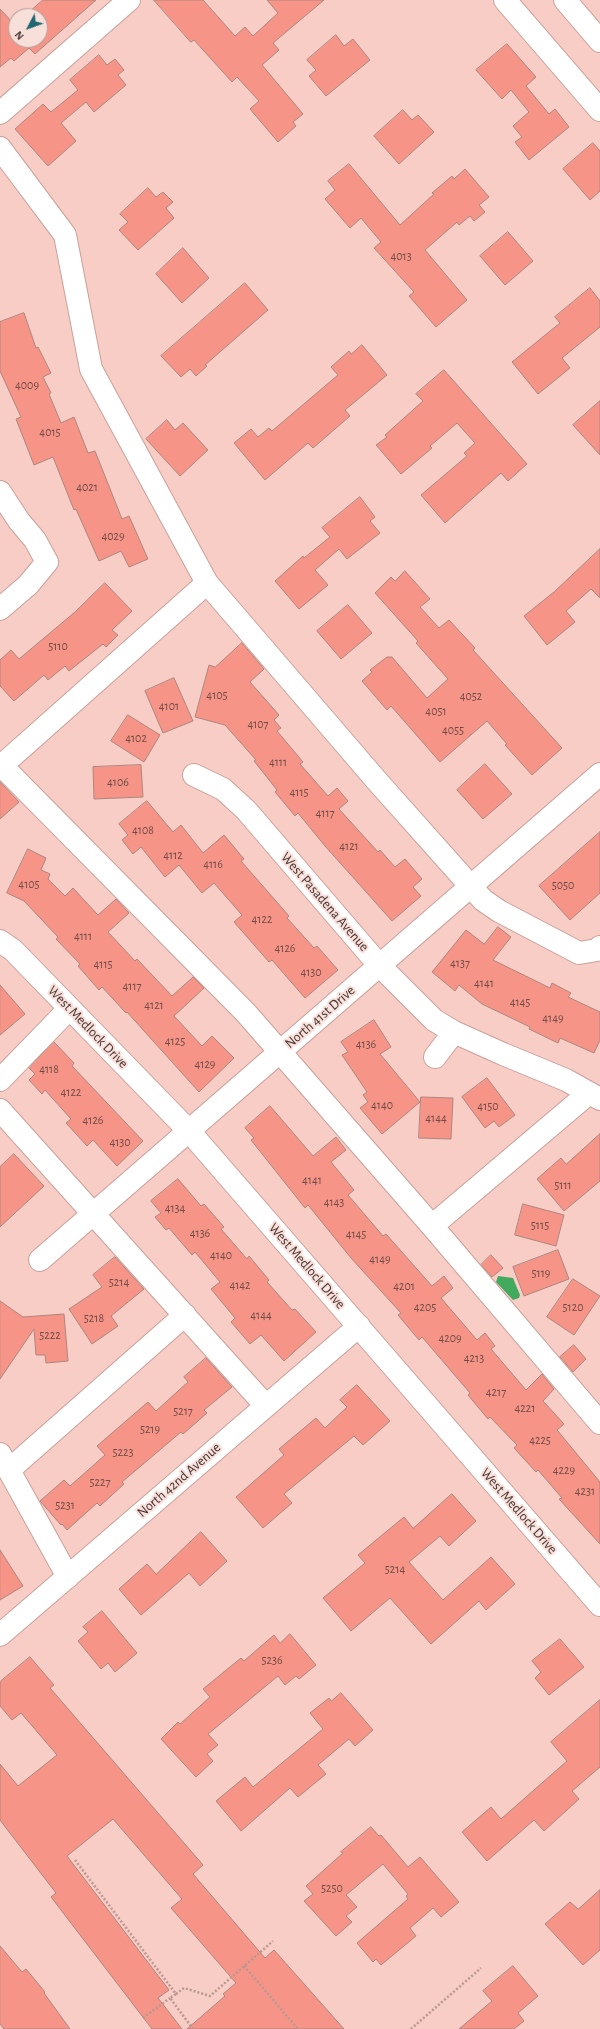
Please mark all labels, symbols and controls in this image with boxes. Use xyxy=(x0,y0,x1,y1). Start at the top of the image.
north arrow xyxy=(8,8,48,48)
text: N xyxy=(13,29,26,42)
house number: 4013 xyxy=(390,249,412,263)
house number: 4009 xyxy=(15,378,39,392)
house number: 4015 xyxy=(39,425,61,439)
house number: 4021 xyxy=(76,480,98,494)
house number: 4029 xyxy=(101,529,125,543)
house number: 5110 xyxy=(48,639,68,653)
house number: 4105 xyxy=(206,688,228,702)
house number: 4052 xyxy=(460,689,482,703)
house number: 4101 xyxy=(159,699,179,713)
house number: 4051 xyxy=(425,704,447,718)
house number: 4107 xyxy=(247,717,269,731)
house number: 4055 xyxy=(442,723,464,737)
house number: 4102 xyxy=(125,731,147,745)
house number: 4111 xyxy=(269,755,287,769)
house number: 4106 xyxy=(107,775,129,789)
house number: 4115 xyxy=(289,785,309,799)
house number: 4117 xyxy=(315,806,335,820)
house number: 4108 xyxy=(132,823,154,837)
house number: 4121 xyxy=(339,839,359,853)
house number: 4112 xyxy=(163,848,183,862)
street label: West Pasadena Avenue xyxy=(277,849,373,955)
house number: 4116 xyxy=(203,857,223,871)
house number: 4105 xyxy=(18,877,40,891)
house number: 5050 xyxy=(552,878,574,892)
house number: 4122 xyxy=(252,912,272,926)
house number: 4111 xyxy=(74,929,92,943)
house number: 4126 xyxy=(275,941,295,955)
house number: 4137 xyxy=(450,956,470,970)
house number: 4115 xyxy=(93,957,113,971)
house number: 4130 xyxy=(300,965,322,979)
house number: 4141 xyxy=(474,976,494,990)
house number: 4117 xyxy=(122,979,142,993)
street label: West Medlock Drive xyxy=(44,982,132,1072)
street label: North 41st Drive xyxy=(282,982,358,1052)
house number: 4145 xyxy=(510,995,530,1009)
house number: 4121 xyxy=(144,998,164,1012)
house number: 4149 xyxy=(542,1011,564,1025)
house number: 4125 xyxy=(165,1034,185,1048)
house number: 4136 xyxy=(356,1037,376,1051)
house number: 4129 xyxy=(195,1057,215,1071)
house number: 4118 xyxy=(39,1062,59,1076)
house number: 4122 xyxy=(61,1085,81,1099)
house number: 4140 xyxy=(371,1098,393,1112)
house number: 4150 xyxy=(477,1099,499,1113)
house number: 4144 xyxy=(425,1111,447,1125)
house number: 4126 xyxy=(83,1113,103,1127)
house number: 4130 xyxy=(109,1135,131,1149)
house number: 4141 xyxy=(302,1173,322,1187)
house number: 5111 xyxy=(554,1178,572,1192)
house number: 4143 xyxy=(324,1195,344,1209)
house number: 4134 xyxy=(165,1201,185,1215)
house number: 5115 xyxy=(531,1218,549,1232)
street label: West Medlock Drive xyxy=(265,1220,349,1312)
house number: 4136 xyxy=(190,1226,210,1240)
house number: 4145 xyxy=(346,1227,366,1241)
house number: 4140 xyxy=(210,1248,232,1262)
house number: 4149 xyxy=(369,1252,391,1266)
house number: 5119 xyxy=(532,1266,550,1280)
house number: 5214 xyxy=(109,1275,129,1289)
house number: 4142 xyxy=(229,1278,251,1292)
house number: 4201 xyxy=(393,1279,415,1293)
house number: 4205 xyxy=(414,1300,436,1314)
house number: 5120 xyxy=(563,1300,583,1314)
house number: 4144 xyxy=(250,1308,272,1322)
house number: 5218 xyxy=(84,1311,104,1325)
house number: 5222 xyxy=(39,1328,61,1342)
house number: 4209 xyxy=(438,1331,462,1345)
house number: 4213 xyxy=(464,1351,484,1365)
house number: 4217 xyxy=(486,1385,506,1399)
house number: 4221 xyxy=(515,1401,535,1415)
house number: 5217 xyxy=(173,1404,193,1418)
house number: 5219 xyxy=(140,1422,160,1436)
house number: 4225 xyxy=(529,1433,551,1447)
street label: North 42nd Avenue xyxy=(134,1439,224,1521)
house number: 5223 xyxy=(113,1445,133,1459)
house number: 4229 xyxy=(553,1463,575,1477)
street label: West Medlock Drive xyxy=(477,1465,561,1557)
house number: 5227 xyxy=(90,1475,110,1489)
house number: 4231 xyxy=(575,1484,595,1498)
house number: 5231 xyxy=(55,1498,75,1512)
house number: 5214 xyxy=(385,1562,405,1576)
house number: 5236 xyxy=(261,1653,283,1667)
house number: 5250 xyxy=(321,1881,343,1895)

